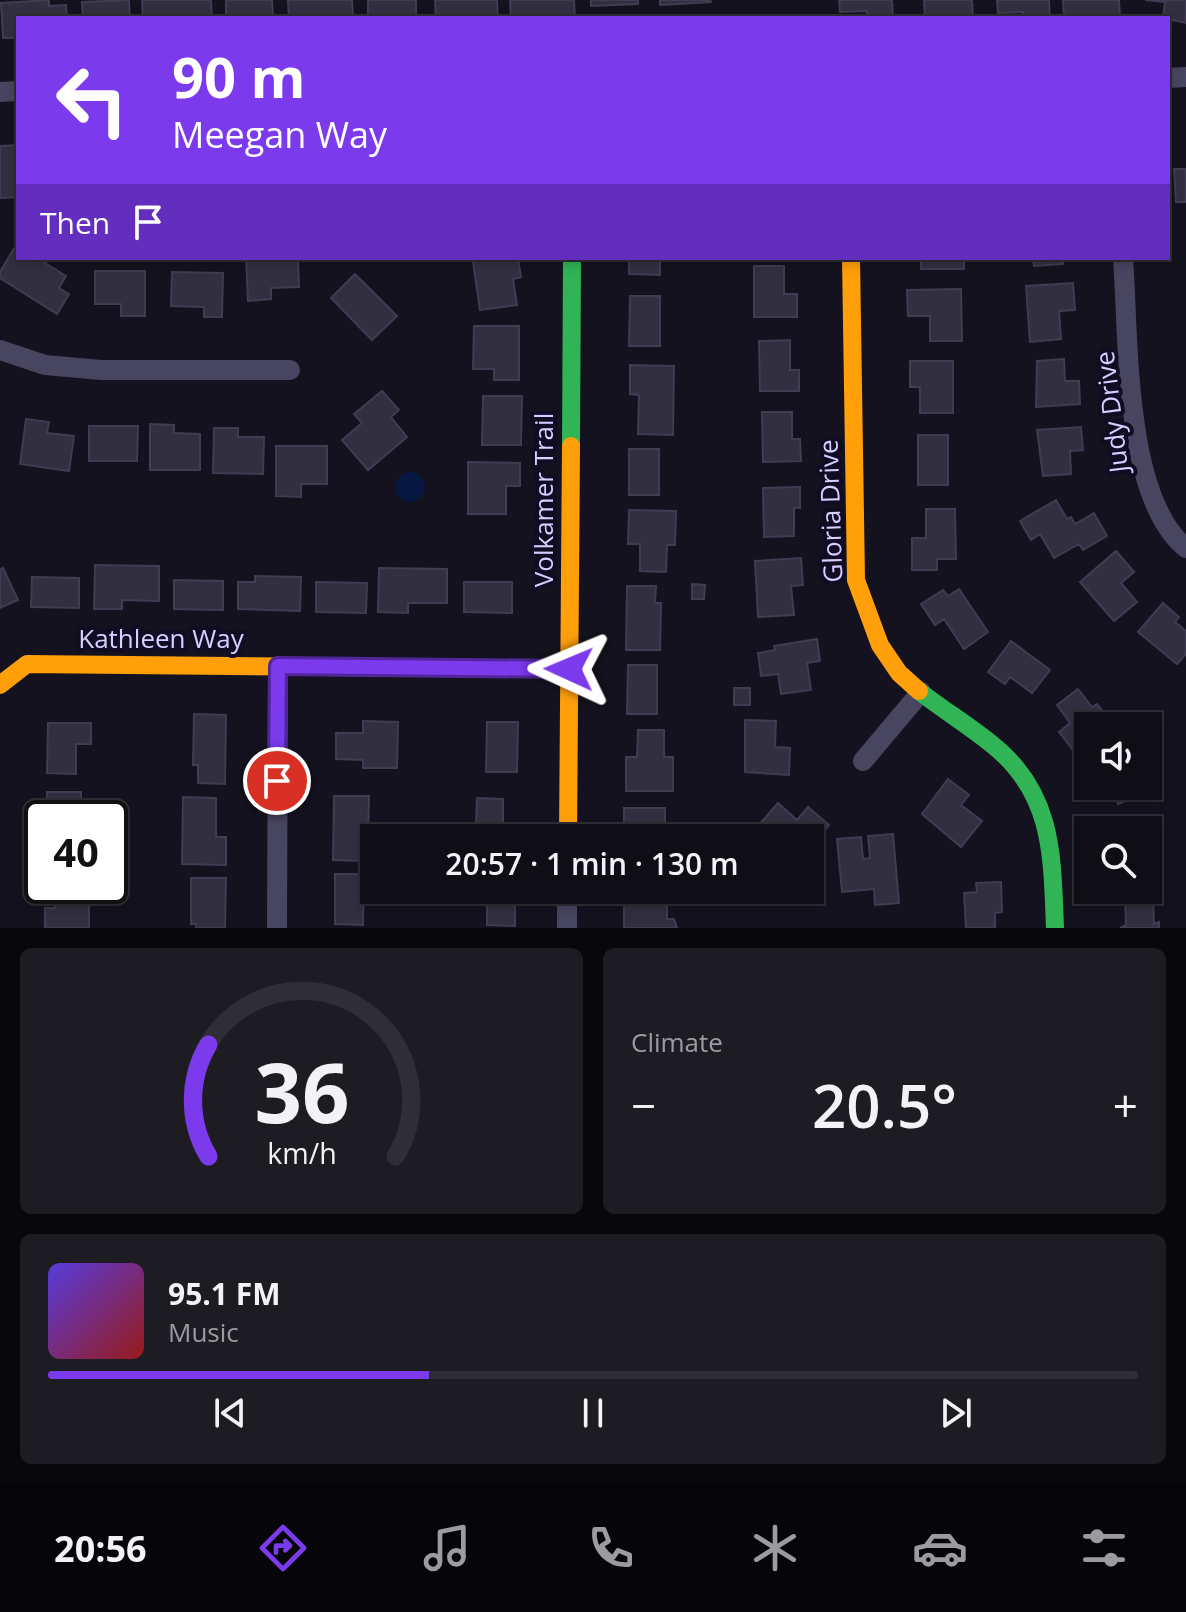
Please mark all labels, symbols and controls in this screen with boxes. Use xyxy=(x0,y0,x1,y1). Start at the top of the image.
text: 90 m xyxy=(172,38,306,114)
icon: left xyxy=(40,48,144,152)
text: Meegan Way xyxy=(172,110,387,159)
icon: arrive xyxy=(126,200,170,244)
text: Then xyxy=(40,202,110,243)
street label: Judy Drive xyxy=(1086,349,1137,478)
street label: Volkamer Trail xyxy=(525,413,561,587)
street label: Gloria Drive xyxy=(810,439,850,583)
street label: Kathleen Way xyxy=(78,620,245,656)
position arrow xyxy=(527,627,611,711)
map controls xyxy=(1074,712,1162,904)
button: sound xyxy=(1074,712,1162,800)
pin xyxy=(243,747,311,815)
icon: arrive xyxy=(255,759,299,803)
speed limit sign: 40 xyxy=(24,800,128,904)
button: search xyxy=(1074,816,1162,904)
text: 20:57 · 1 min · 130 m xyxy=(445,843,739,884)
text: Climate xyxy=(631,1024,723,1060)
text: 36 xyxy=(254,1034,349,1147)
text: 20.5° xyxy=(812,1064,957,1146)
text: − xyxy=(631,1075,656,1135)
text: + xyxy=(1113,1075,1138,1135)
text: km/h xyxy=(267,1133,336,1172)
text: 95.1 FM xyxy=(168,1273,281,1314)
text: Music xyxy=(168,1314,239,1350)
icon: previous xyxy=(208,1391,252,1435)
icon: pause xyxy=(571,1391,615,1435)
icon: next xyxy=(934,1391,978,1435)
icon: directions xyxy=(255,1520,311,1576)
icon: music xyxy=(419,1520,475,1576)
icon: phone xyxy=(583,1520,639,1576)
icon: climate xyxy=(747,1520,803,1576)
icon: car xyxy=(912,1520,968,1576)
icon: filters xyxy=(1076,1520,1132,1576)
text: 20:56 xyxy=(54,1524,147,1573)

